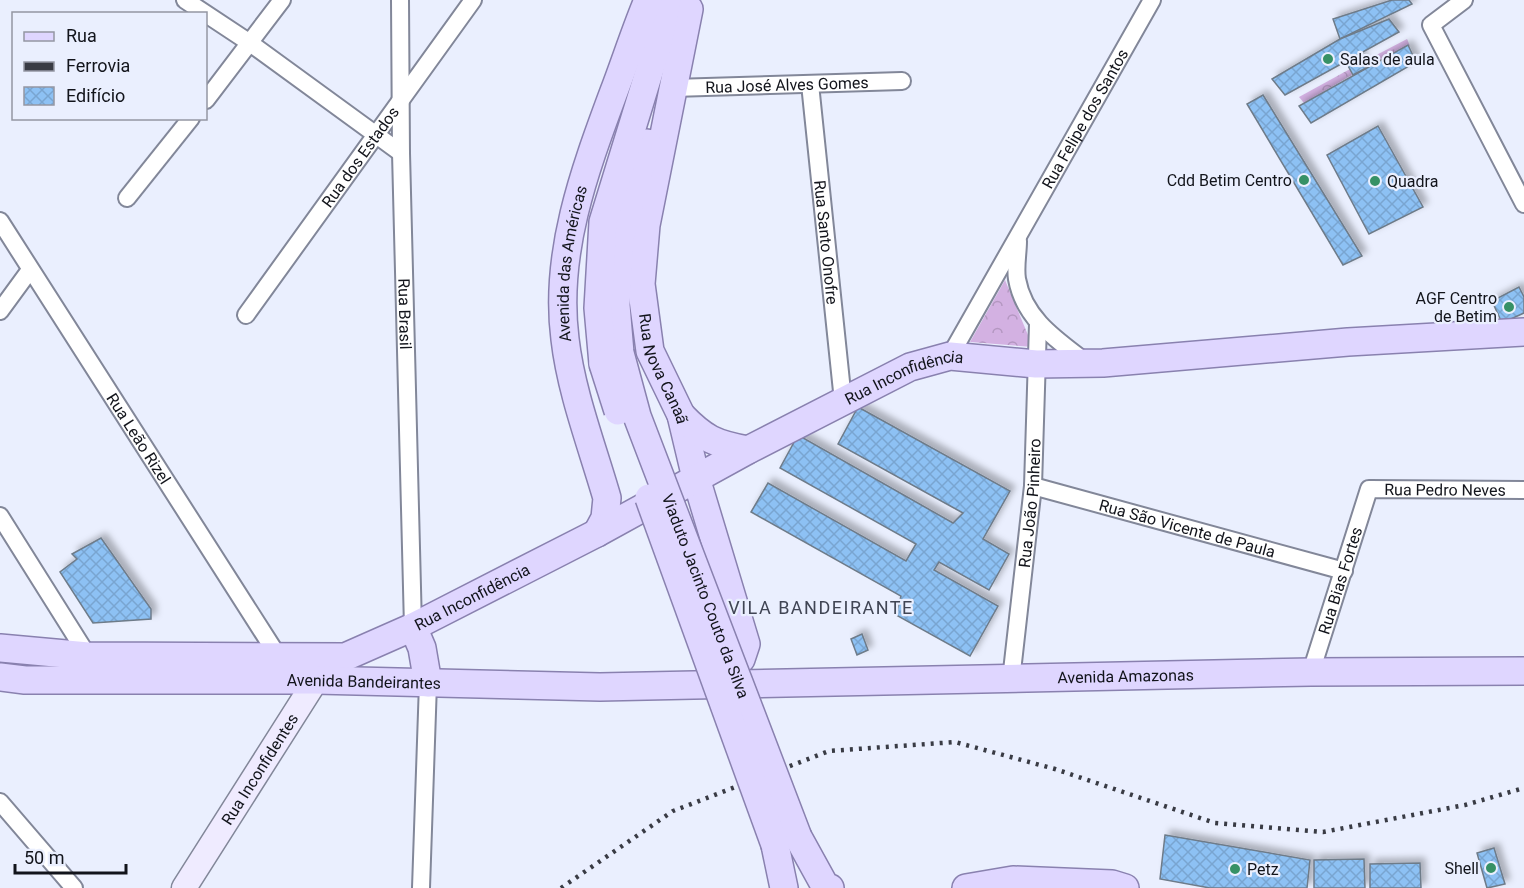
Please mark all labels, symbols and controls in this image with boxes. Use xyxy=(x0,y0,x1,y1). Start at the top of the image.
legend xyxy=(12,12,207,120)
text: Rua xyxy=(66,25,97,46)
street label: Rua Felipe dos Santos xyxy=(1038,46,1132,192)
place label: Salas de aula xyxy=(1340,50,1435,69)
marker: Salas de aula xyxy=(1321,52,1335,66)
text: Ferrovia xyxy=(66,55,130,76)
street label: Rua José Alves Gomes xyxy=(705,73,869,97)
text: Edifício xyxy=(66,85,125,106)
street label: Rua dos Estados xyxy=(318,103,403,211)
place label: Cdd Betim Centro xyxy=(1167,171,1292,190)
place label: Quadra xyxy=(1387,172,1438,191)
marker: Cdd Betim Centro xyxy=(1297,173,1311,187)
marker: Quadra xyxy=(1368,174,1382,188)
street label: Rua Santo Onofre xyxy=(810,179,842,305)
street label: Avenida das Américas xyxy=(554,183,591,343)
street label: Rua Brasil xyxy=(394,278,415,350)
place label: AGF Centro de Betim xyxy=(1416,289,1497,326)
marker: AGF Centro de Betim xyxy=(1502,300,1516,314)
street label: Rua Nova Canaã xyxy=(635,312,692,426)
street label: Rua Inconfidência xyxy=(842,347,964,409)
street label: Rua Leão Rizel xyxy=(102,390,175,488)
street label: Rua João Pinheiro xyxy=(1015,438,1044,569)
street label: Rua Pedro Neves xyxy=(1384,480,1506,500)
street label: Viaduto Jacinto Couto da Silva xyxy=(658,491,753,701)
street label: Rua São Vicente de Paula xyxy=(1097,496,1277,562)
street label: Rua Bias Fortes xyxy=(1315,524,1366,637)
street label: Rua Inconfidência xyxy=(411,560,533,635)
district label: VILA BANDEIRANTE xyxy=(728,597,914,618)
street label: Avenida Amazonas xyxy=(1057,665,1194,687)
street label: Avenida Bandeirantes xyxy=(287,671,441,693)
street label: Rua Inconfidentes xyxy=(218,710,302,828)
scale bar xyxy=(15,837,126,875)
text: 50 m xyxy=(24,847,64,868)
place label: Shell xyxy=(1444,859,1479,878)
place label: Petz xyxy=(1247,860,1279,879)
marker: Shell xyxy=(1484,861,1498,875)
marker: Petz xyxy=(1228,862,1242,876)

